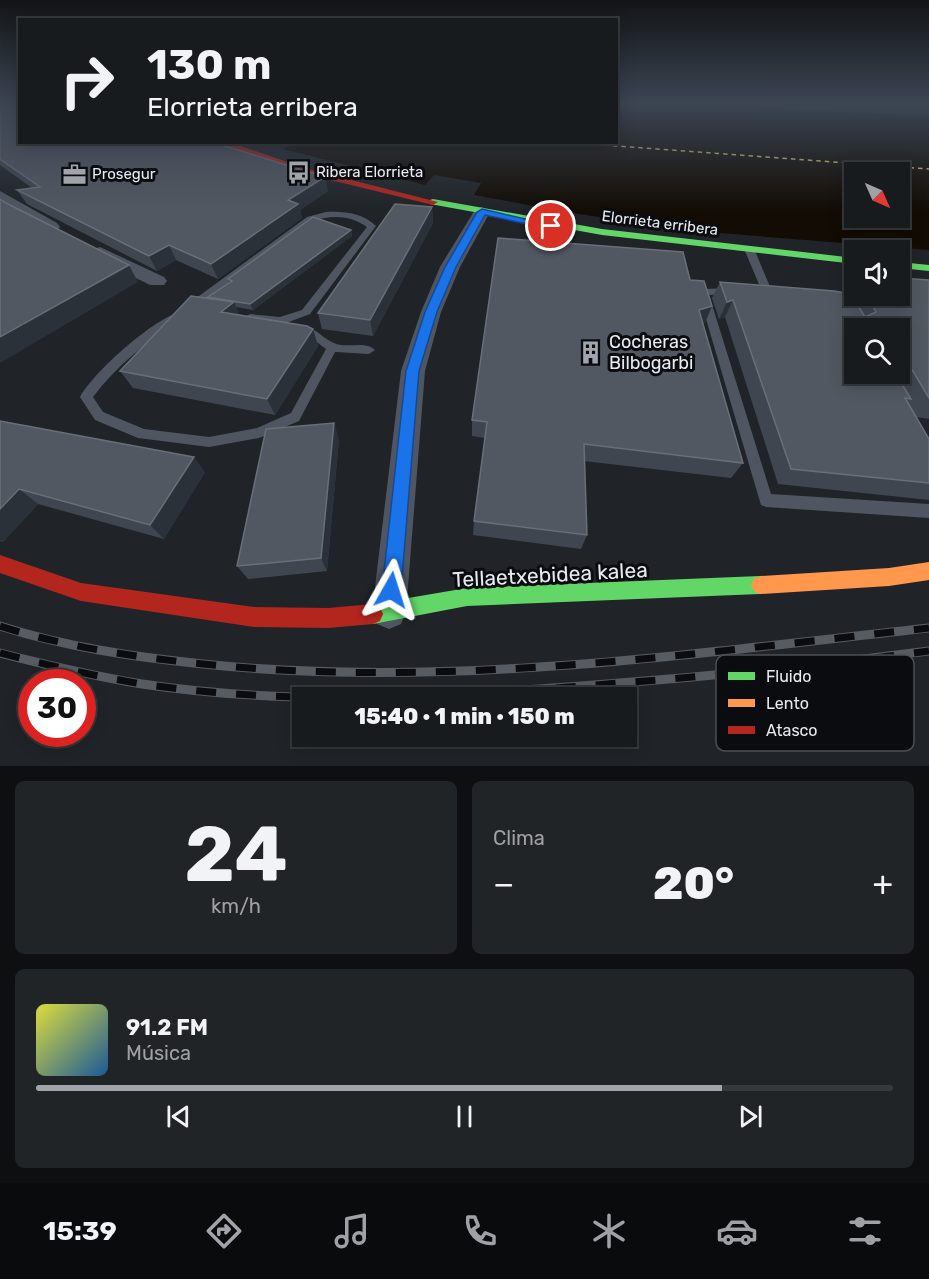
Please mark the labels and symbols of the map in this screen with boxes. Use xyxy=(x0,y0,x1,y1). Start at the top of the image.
bus stop icon: Ribera Elorrieta xyxy=(285,159,311,185)
office icon: Prosegur xyxy=(61,161,87,187)
north arrow xyxy=(844,162,910,228)
place label: Ribera Elorrieta xyxy=(316,163,423,181)
place label: Prosegur xyxy=(92,165,156,183)
pin xyxy=(525,200,576,251)
street label: Elorrieta erribera xyxy=(601,207,719,239)
place label: Cocheras Bilbogarbi xyxy=(609,331,693,374)
building icon: Cocheras Bilbogarbi xyxy=(578,339,604,365)
street label: Tellaetxebidea kalea xyxy=(452,557,648,592)
position arrow xyxy=(359,558,423,622)
legend xyxy=(716,655,914,751)
text: Fluido xyxy=(766,667,811,686)
speed limit sign: 30 xyxy=(18,669,96,747)
text: Lento xyxy=(766,694,809,713)
text: Atasco xyxy=(766,721,818,740)

